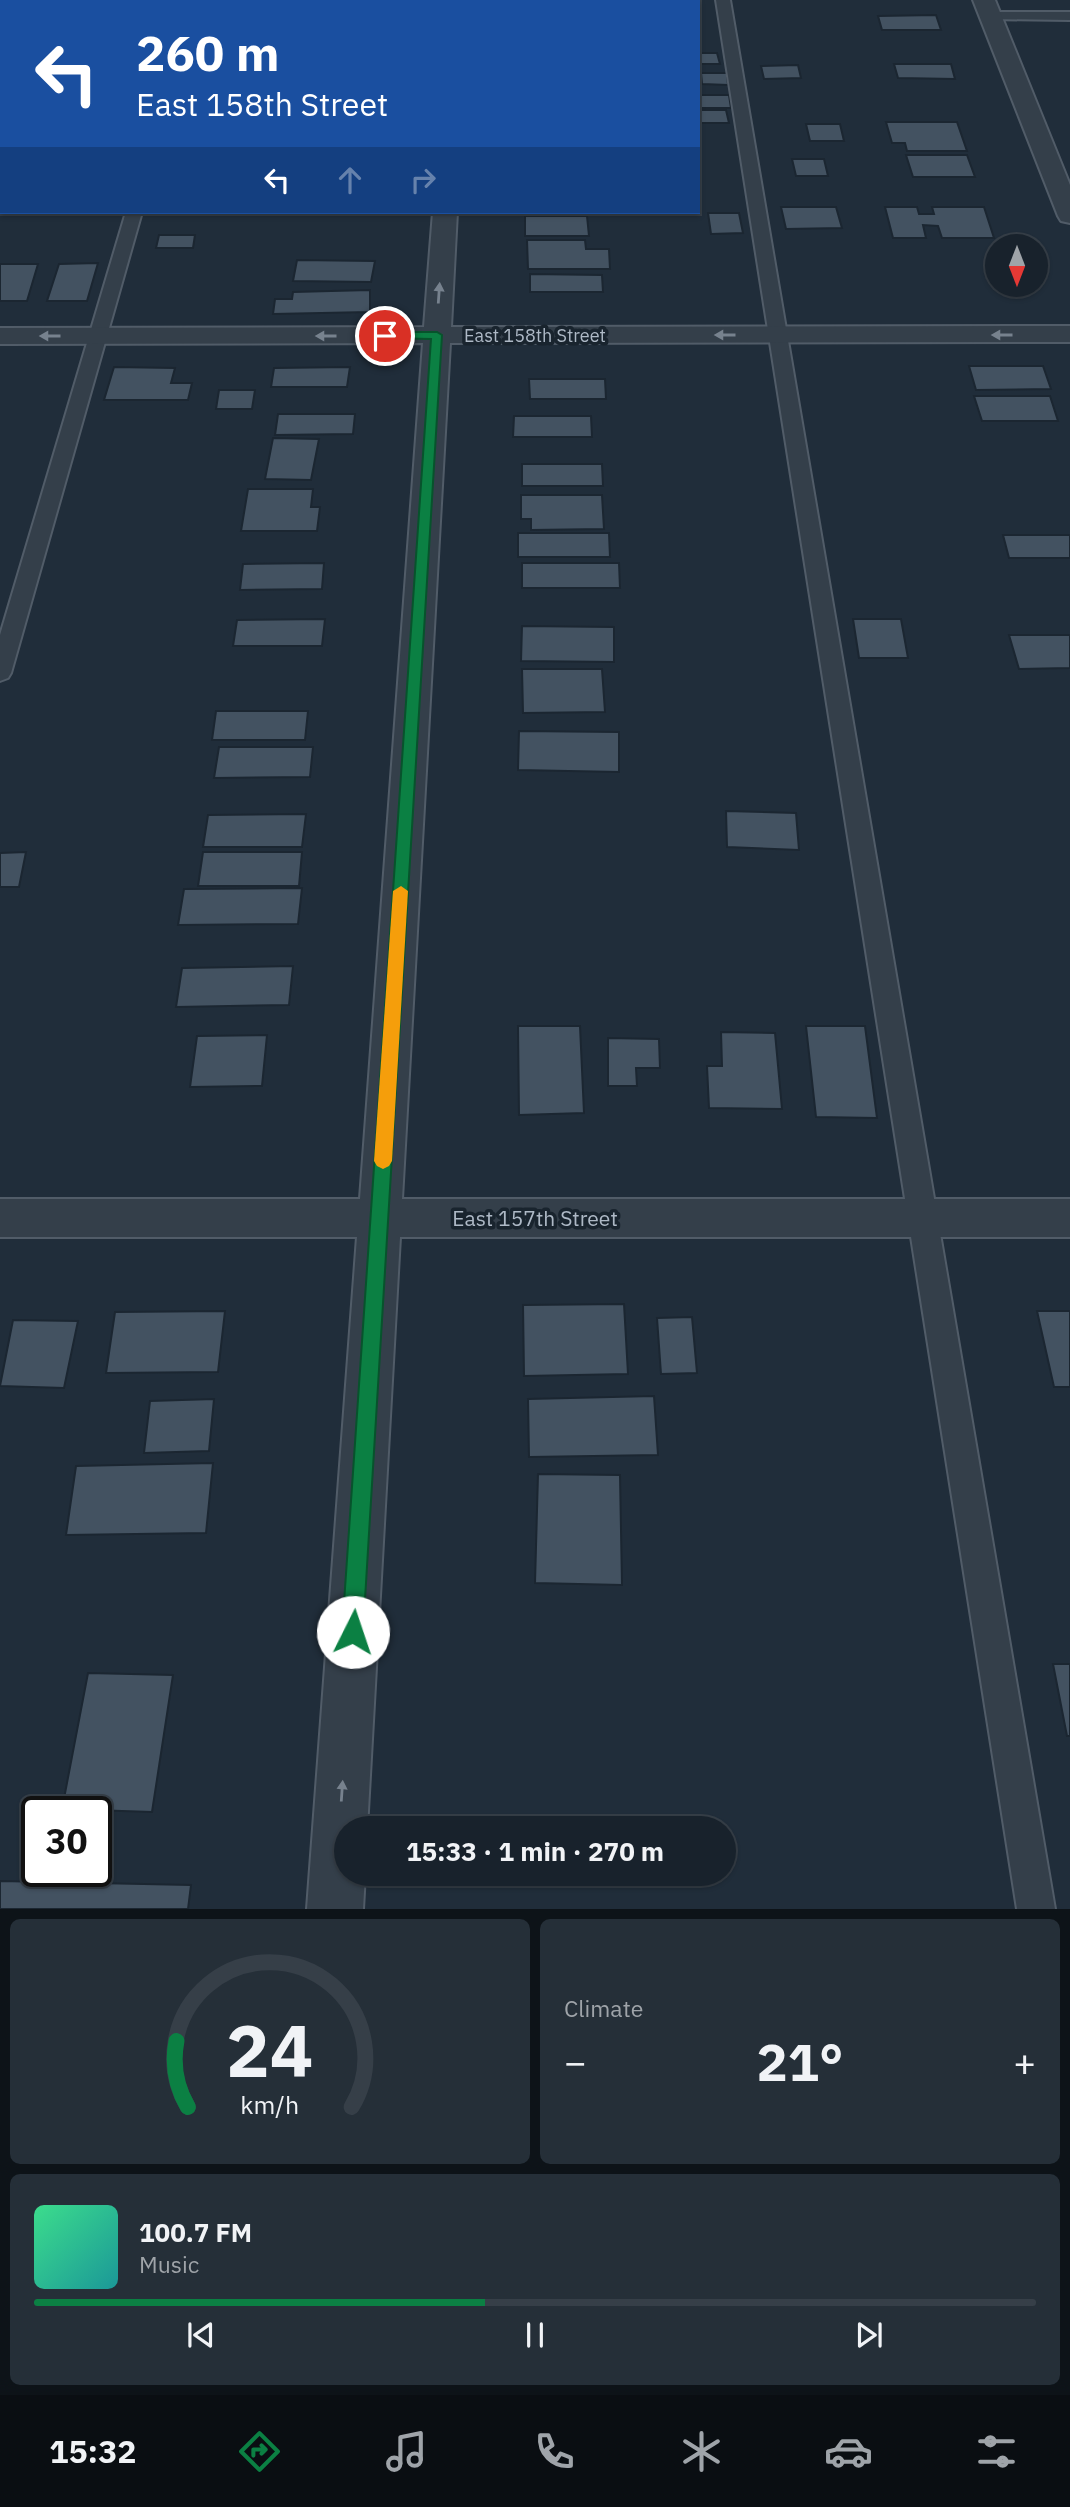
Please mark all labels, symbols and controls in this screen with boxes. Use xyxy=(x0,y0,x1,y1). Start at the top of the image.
text: 260 m xyxy=(136,21,280,84)
icon: left xyxy=(21,28,112,119)
text: East 158th Street xyxy=(136,83,388,125)
icon: left xyxy=(258,161,296,199)
icon: ahead xyxy=(331,161,369,199)
icon: right xyxy=(404,161,442,199)
north arrow xyxy=(985,234,1048,298)
map controls xyxy=(985,234,1048,297)
one-way arrow xyxy=(434,282,445,304)
pin xyxy=(355,306,415,366)
icon: arrive xyxy=(366,317,404,355)
street label: East 158th Street xyxy=(464,324,606,347)
one-way arrow xyxy=(714,329,736,341)
one-way arrow xyxy=(991,329,1013,340)
one-way arrow xyxy=(39,330,61,342)
one-way arrow xyxy=(315,330,337,342)
street label: East 157th Street xyxy=(452,1204,618,1232)
position arrow xyxy=(316,1595,390,1669)
one-way arrow xyxy=(337,1780,348,1802)
speed limit sign: 30 xyxy=(21,1796,112,1887)
text: 15:33 · 1 min · 270 m xyxy=(406,1834,664,1868)
text: Climate xyxy=(564,1993,643,2023)
text: 24 xyxy=(226,2003,314,2098)
text: 21° xyxy=(757,2028,843,2095)
text: − xyxy=(564,2037,587,2086)
text: + xyxy=(1013,2037,1036,2086)
text: km/h xyxy=(241,2088,299,2121)
text: 100.7 FM xyxy=(139,2215,252,2249)
text: Music xyxy=(139,2249,199,2279)
icon: previous xyxy=(182,2316,220,2354)
icon: pause xyxy=(516,2316,554,2354)
icon: next xyxy=(850,2316,888,2354)
icon: directions xyxy=(235,2427,284,2476)
icon: music xyxy=(382,2427,431,2476)
icon: phone xyxy=(530,2427,579,2476)
icon: climate xyxy=(677,2427,726,2476)
icon: car xyxy=(824,2427,873,2476)
icon: filters xyxy=(972,2427,1021,2476)
text: 15:32 xyxy=(49,2430,137,2472)

